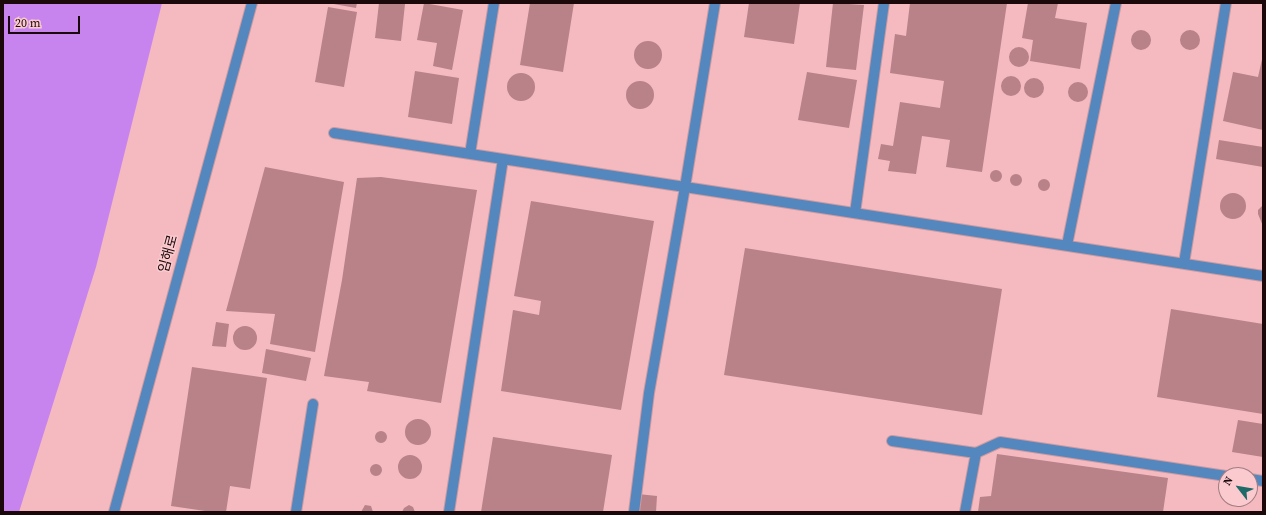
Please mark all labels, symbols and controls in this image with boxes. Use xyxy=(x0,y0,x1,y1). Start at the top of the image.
scale bar xyxy=(10,8,82,34)
text: 20 m xyxy=(15,15,41,31)
street label: 임해로 xyxy=(156,233,182,275)
north arrow xyxy=(1218,467,1258,507)
text: N xyxy=(1220,474,1237,488)

